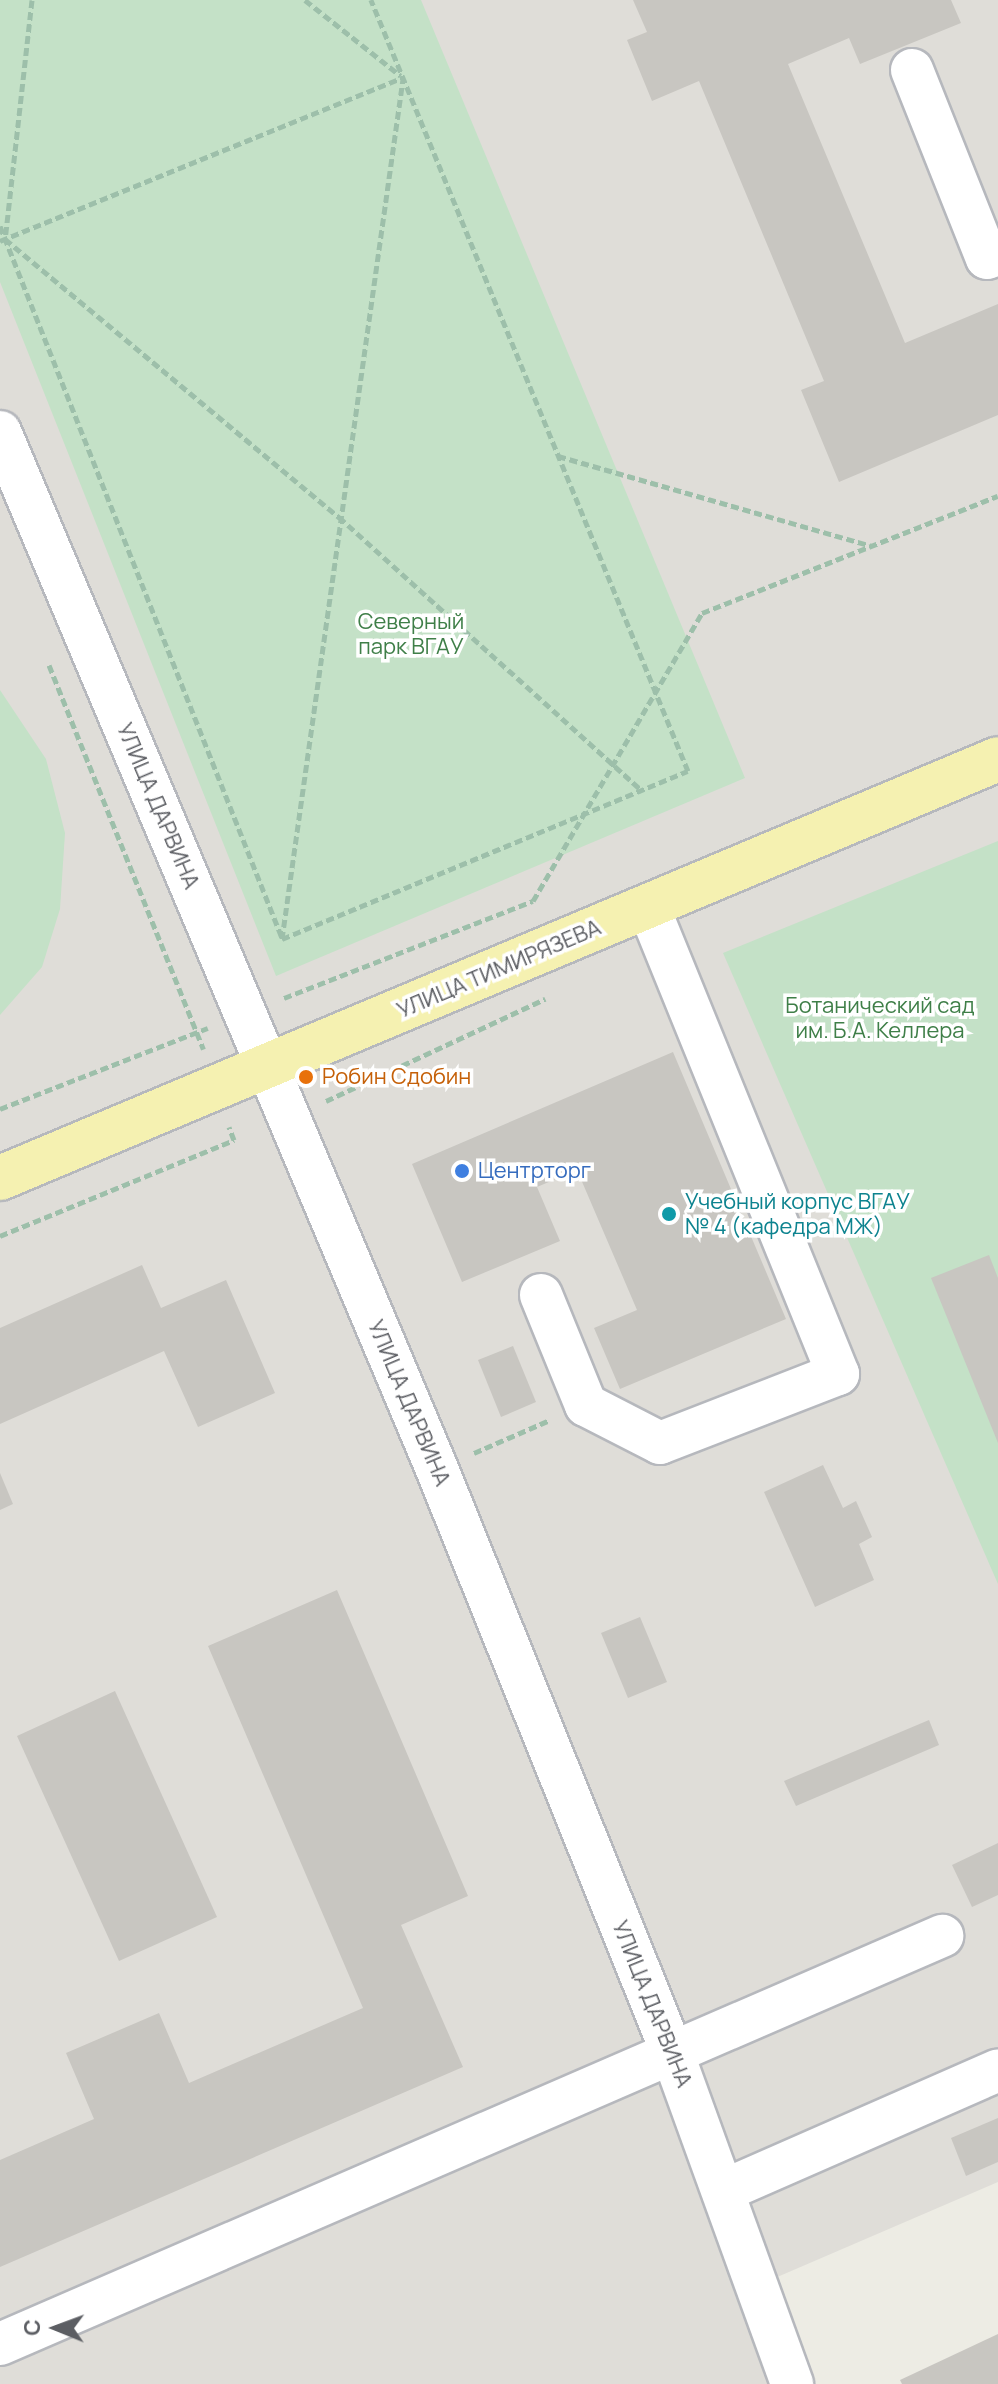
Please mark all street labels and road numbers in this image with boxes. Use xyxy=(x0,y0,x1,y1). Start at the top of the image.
street label: УЛИЦА ДАРВИНА xyxy=(111,719,205,893)
street label: УЛИЦА ТИМИРЯЗЕВА xyxy=(393,914,605,1024)
street label: УЛИЦА ДАРВИНА xyxy=(362,1316,456,1490)
street label: УЛИЦА ДАРВИНА xyxy=(606,1917,698,2091)

